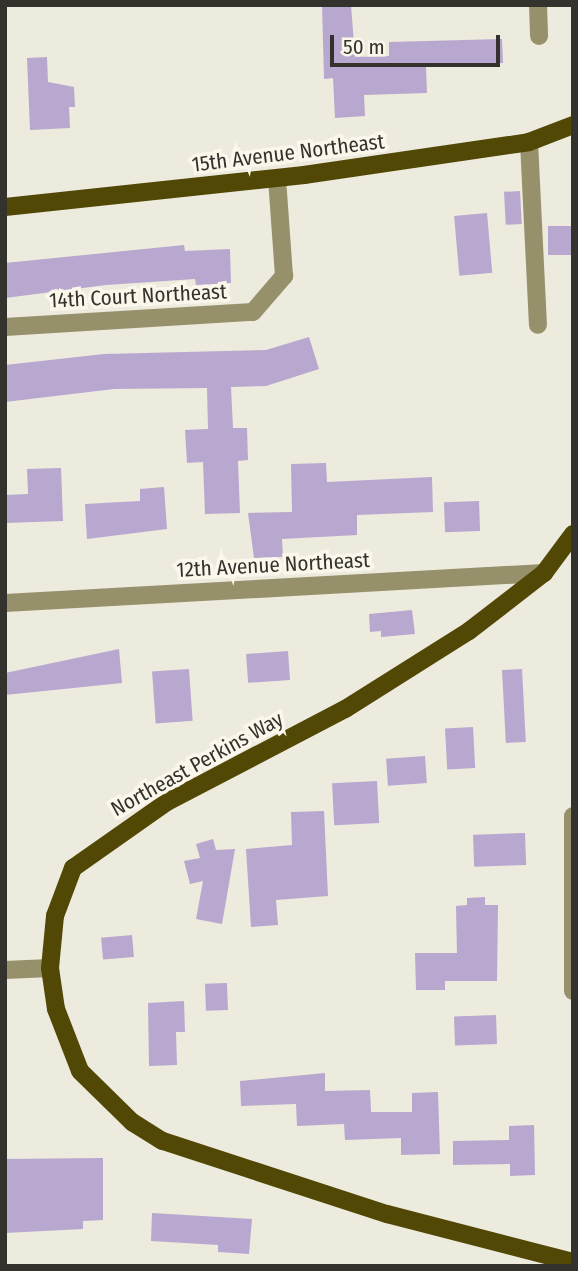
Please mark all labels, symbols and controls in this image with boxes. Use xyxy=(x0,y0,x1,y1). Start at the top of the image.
scale bar xyxy=(333,21,503,65)
text: 50 m xyxy=(343,34,385,60)
street label: 15th Avenue Northeast xyxy=(190,129,386,177)
street label: 14th Court Northeast xyxy=(49,279,227,313)
street label: 12th Avenue Northeast xyxy=(176,547,370,583)
street label: Northeast Perkins Way xyxy=(107,706,287,822)

